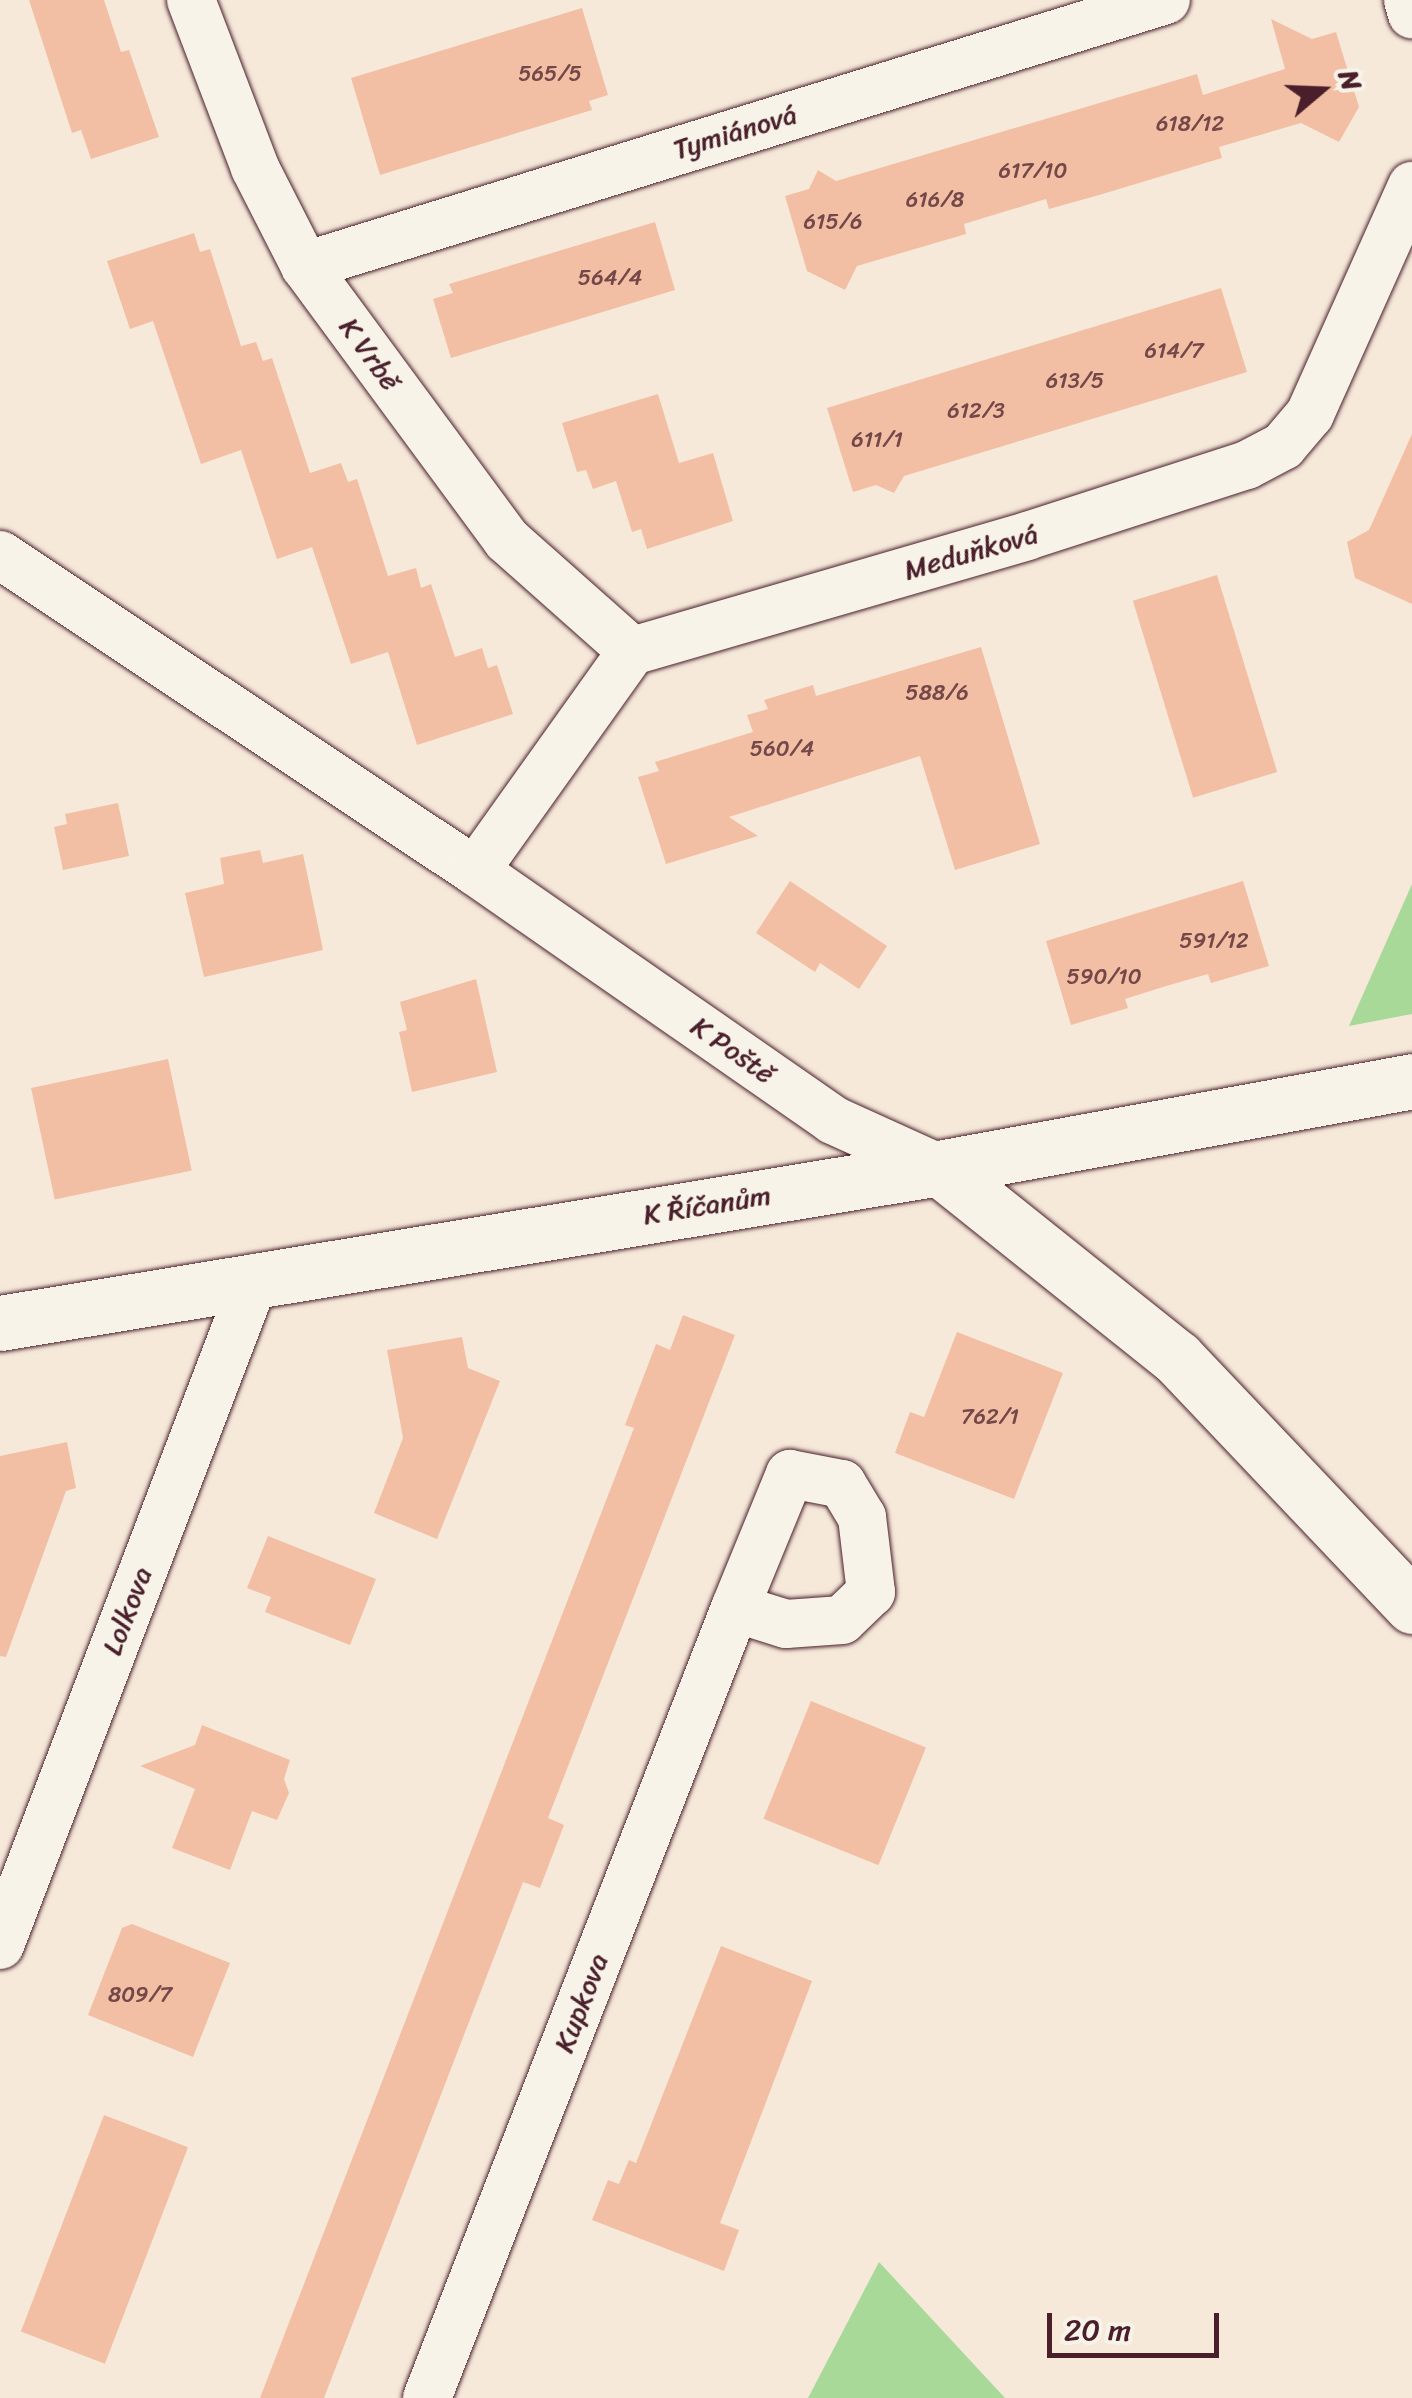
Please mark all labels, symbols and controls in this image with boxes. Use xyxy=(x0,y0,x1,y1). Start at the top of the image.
north arrow xyxy=(1272,40,1372,140)
house number: 565/5 xyxy=(518,61,582,87)
text: N xyxy=(1325,63,1377,97)
street label: Tymiánová xyxy=(669,97,801,167)
house number: 618/12 xyxy=(1156,111,1224,137)
house number: 617/10 xyxy=(999,158,1067,184)
house number: 616/8 xyxy=(906,187,964,213)
house number: 615/6 xyxy=(804,209,862,235)
house number: 564/4 xyxy=(578,265,642,291)
street label: K Vrbě xyxy=(333,312,407,396)
house number: 614/7 xyxy=(1144,338,1204,364)
house number: 613/5 xyxy=(1046,368,1104,394)
house number: 612/3 xyxy=(947,398,1005,424)
house number: 611/1 xyxy=(851,427,903,453)
street label: Meduňková xyxy=(900,517,1042,587)
house number: 588/6 xyxy=(905,680,969,706)
house number: 560/4 xyxy=(750,736,814,762)
house number: 591/12 xyxy=(1179,928,1249,954)
house number: 590/10 xyxy=(1066,964,1142,990)
street label: K Poště xyxy=(684,1009,782,1091)
street label: K Říčanům xyxy=(641,1178,773,1232)
house number: 762/1 xyxy=(961,1404,1019,1430)
street label: Lolkova xyxy=(95,1562,159,1660)
street label: Kupkova xyxy=(547,1949,615,2057)
house number: 809/7 xyxy=(108,1982,172,2008)
scale bar xyxy=(1052,2293,1224,2355)
text: 20 m xyxy=(1064,2303,1131,2357)

